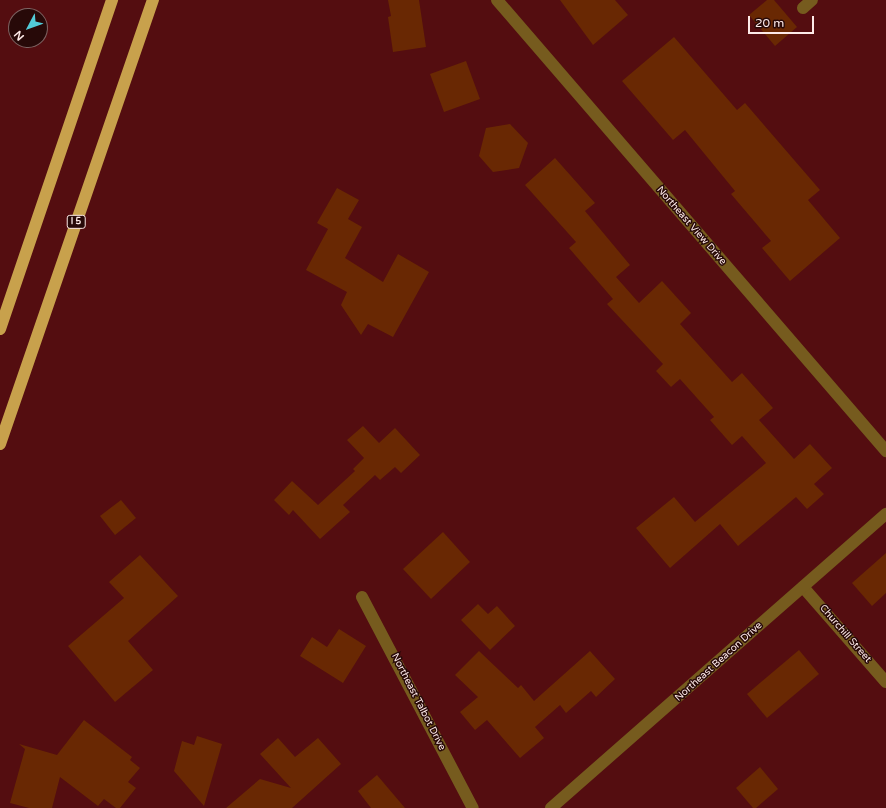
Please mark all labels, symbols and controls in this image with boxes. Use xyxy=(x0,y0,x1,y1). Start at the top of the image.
north arrow xyxy=(8,8,48,48)
scale bar xyxy=(750,8,816,34)
text: 20 m xyxy=(755,16,784,30)
text: N xyxy=(12,28,27,43)
street label: Northeast View Drive xyxy=(654,184,728,268)
road number: I 5 xyxy=(66,215,86,229)
street label: Churchill Street xyxy=(817,603,873,665)
street label: Northeast Beacon Drive xyxy=(673,620,765,704)
street label: Northeast Talbot Drive xyxy=(388,652,448,752)

